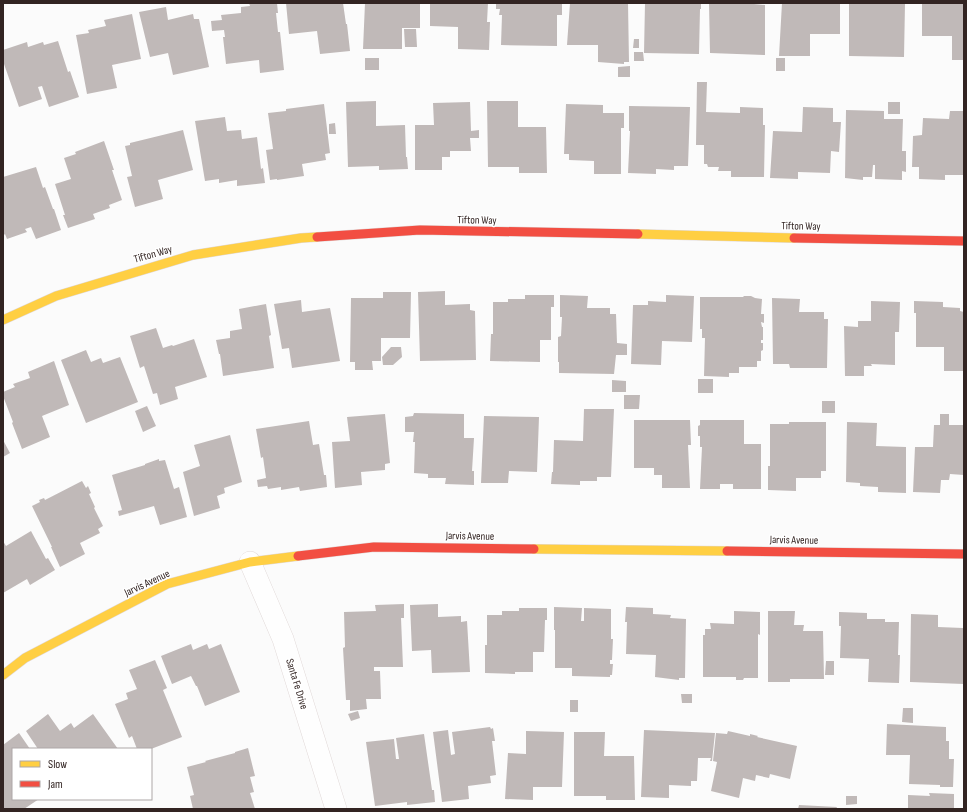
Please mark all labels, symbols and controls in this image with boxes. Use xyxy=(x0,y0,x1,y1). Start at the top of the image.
street label: Tifton Way xyxy=(457,213,497,227)
street label: Tifton Way xyxy=(781,219,821,233)
street label: Tifton Way xyxy=(132,242,174,266)
street label: Jarvis Avenue xyxy=(445,529,494,543)
street label: Jarvis Avenue xyxy=(769,533,818,547)
street label: Jarvis Avenue xyxy=(121,567,172,600)
street label: Santa Fe Drive xyxy=(283,657,311,711)
legend xyxy=(12,748,152,800)
text: Slow xyxy=(48,757,67,772)
text: Jam xyxy=(47,777,63,792)

